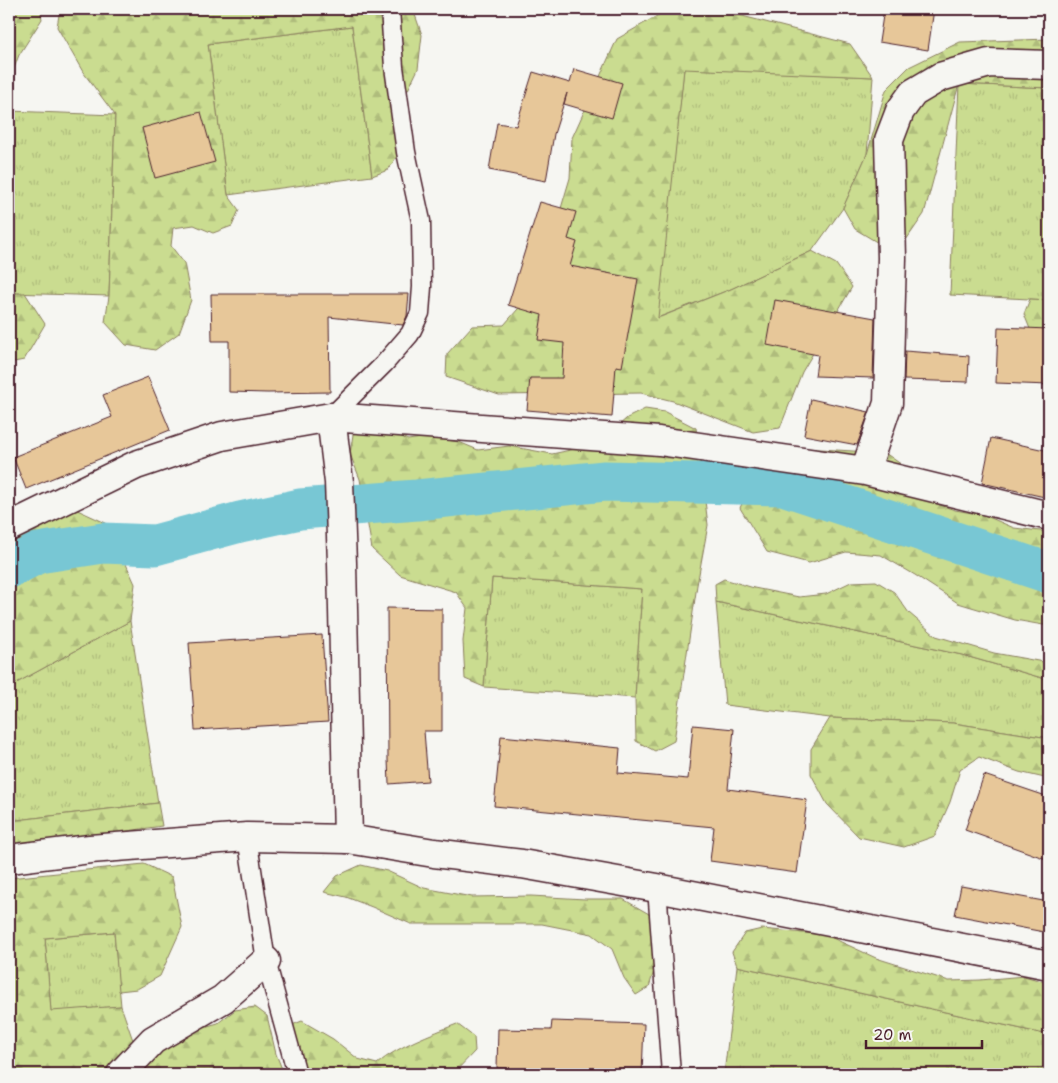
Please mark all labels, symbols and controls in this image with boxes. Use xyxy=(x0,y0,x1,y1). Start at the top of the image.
scale bar xyxy=(866,1018,982,1050)
text: 20 m xyxy=(873,1025,912,1045)

